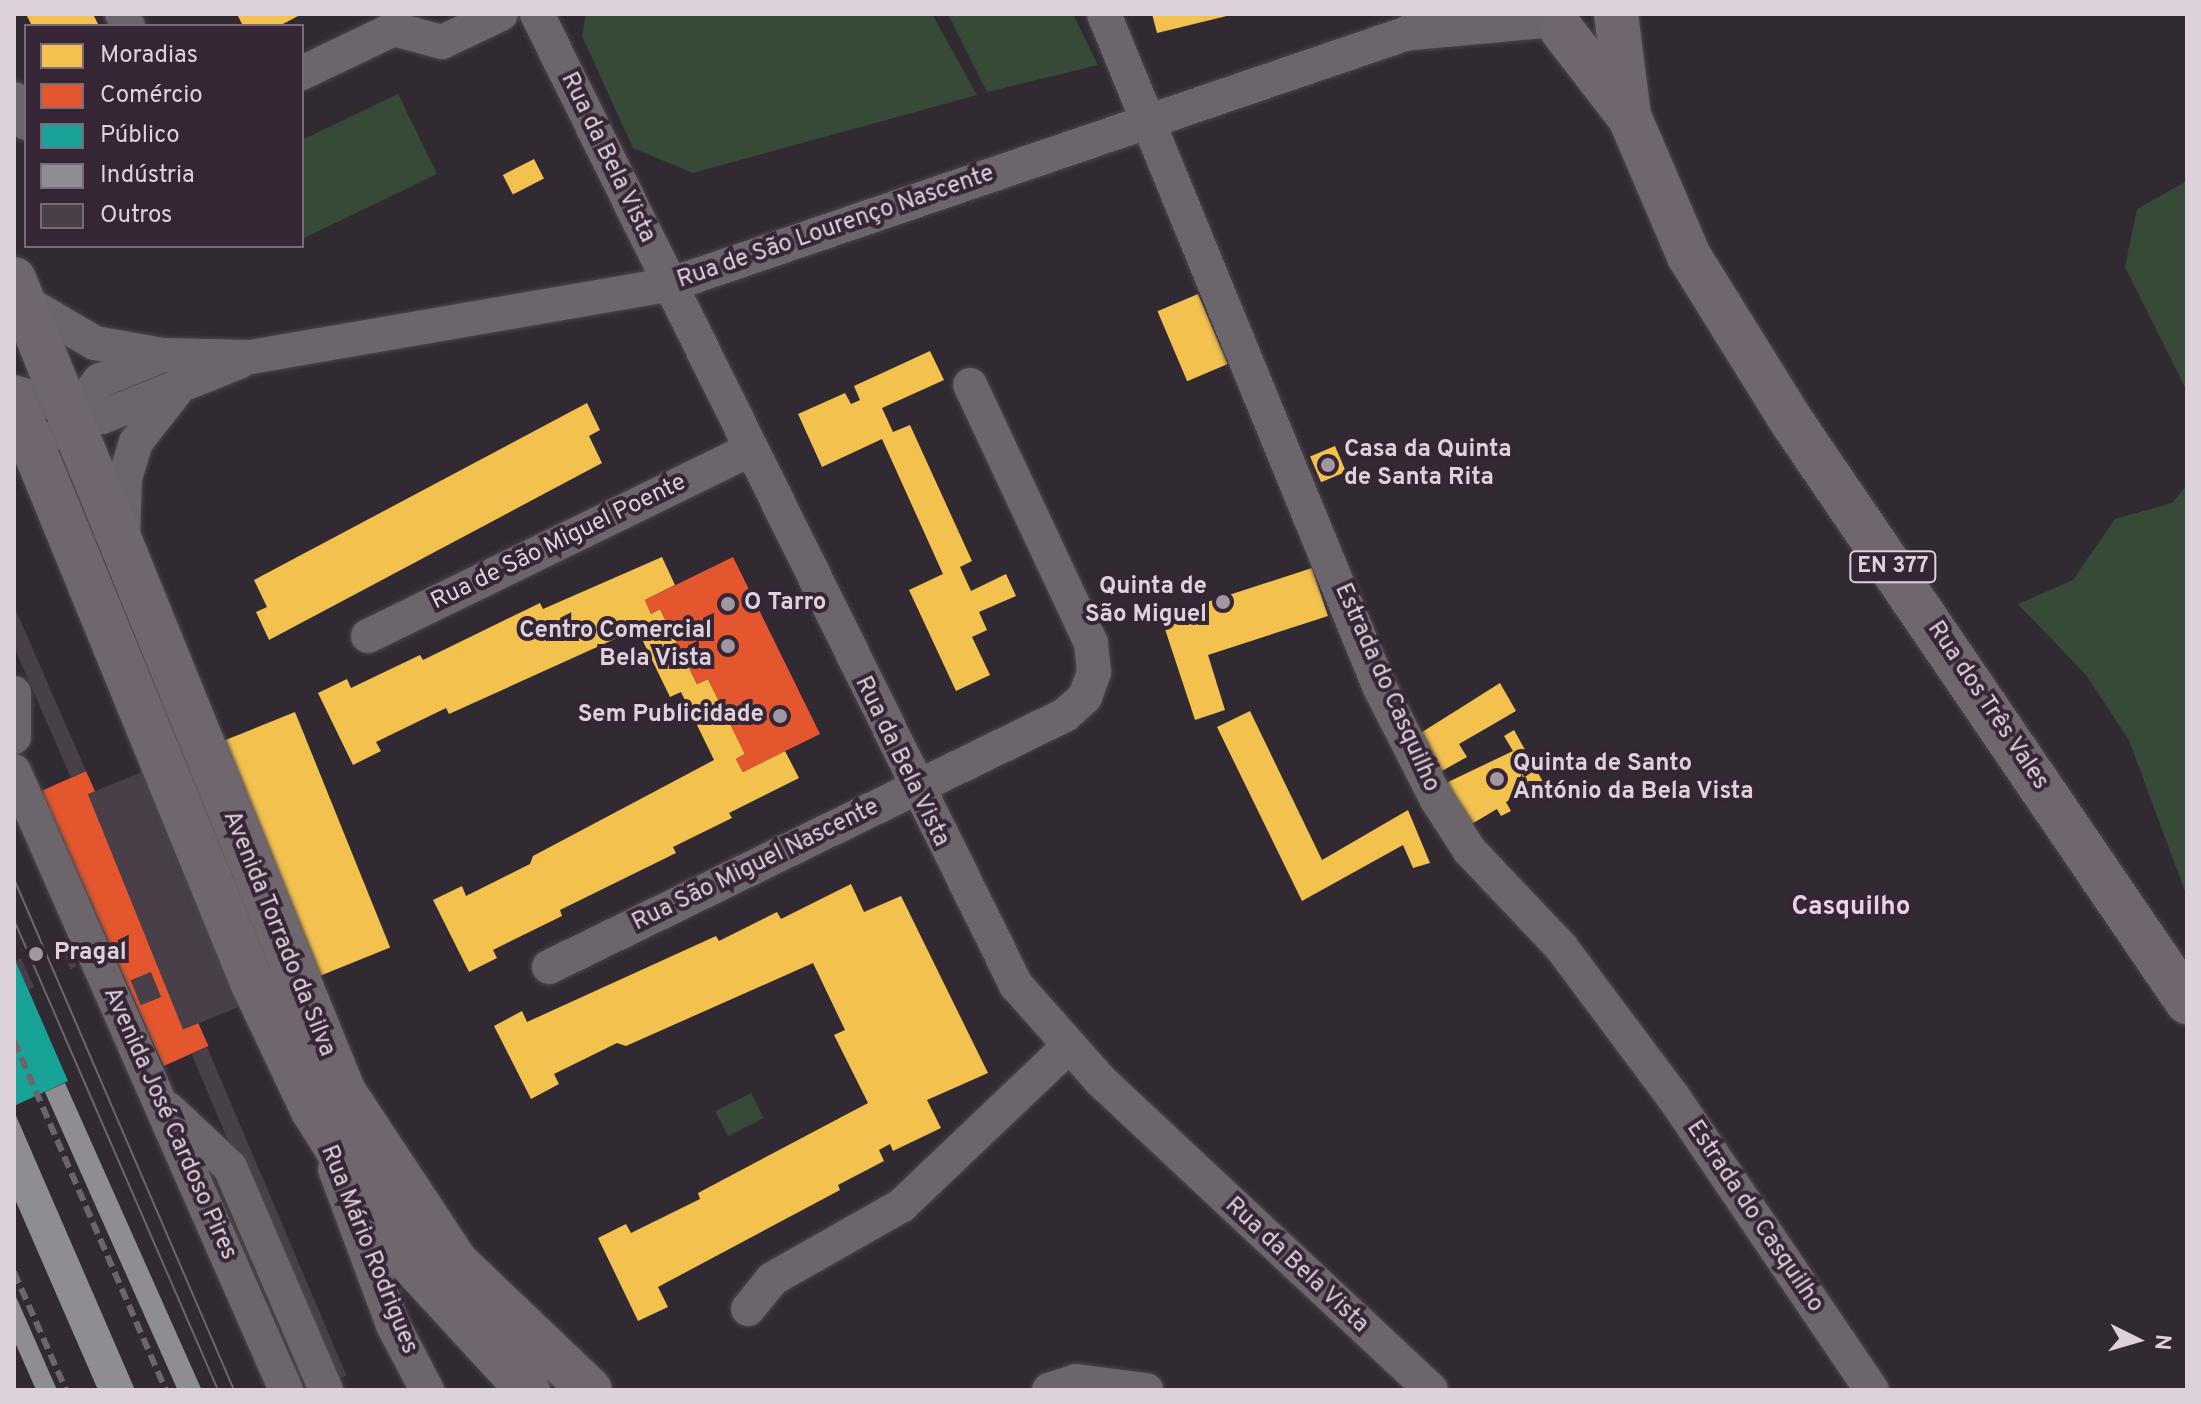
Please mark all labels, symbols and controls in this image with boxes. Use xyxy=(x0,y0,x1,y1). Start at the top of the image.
legend xyxy=(24,24,304,248)
text: Moradias xyxy=(100,41,198,71)
street label: Rua da Bela Vista xyxy=(553,68,661,248)
text: Comércio xyxy=(100,81,203,111)
text: Público xyxy=(100,121,180,151)
street label: Rua de São Lourenço Nascente xyxy=(674,160,998,296)
text: Indústria xyxy=(100,161,195,191)
text: Outros xyxy=(100,201,172,231)
place label: Casa da Quinta de Santa Rita xyxy=(1344,437,1512,493)
marker: Casa da Quinta de Santa Rita xyxy=(1319,456,1337,474)
street label: Rua de São Miguel Poente xyxy=(427,469,691,617)
road number: EN 377 xyxy=(1849,549,1937,585)
place label: Quinta de São Miguel xyxy=(1085,574,1207,630)
street label: Estrada do Casquilho xyxy=(1327,579,1445,797)
place label: O Tarro xyxy=(744,590,826,618)
marker: Quinta de São Miguel xyxy=(1214,593,1232,611)
marker: O Tarro xyxy=(719,595,737,613)
street label: Rua dos Três Vales xyxy=(1919,615,2055,797)
place label: Centro Comercial Bela Vista xyxy=(519,618,712,674)
marker: Centro Comercial Bela Vista xyxy=(719,637,737,655)
street label: Rua da Bela Vista xyxy=(847,672,955,852)
place label: Sem Publicidade xyxy=(578,702,764,730)
marker: Sem Publicidade xyxy=(771,707,789,725)
place label: Quinta de Santo António da Bela Vista xyxy=(1513,751,1754,807)
marker: Quinta de Santo António da Bela Vista xyxy=(1488,770,1506,788)
street label: Rua São Miguel Nascente xyxy=(628,794,884,938)
street label: Avenida Torrado da Silva xyxy=(215,806,341,1062)
district label: Casquilho xyxy=(1791,892,1911,924)
place label: Pragal xyxy=(54,940,127,968)
marker: Pragal xyxy=(25,943,47,965)
street label: Avenida José Cardoso Pires xyxy=(96,983,242,1265)
street label: Estrada do Casquilho xyxy=(1679,1116,1829,1318)
street label: Rua Mário Rodrigues xyxy=(313,1141,423,1359)
street label: Rua da Bela Vista xyxy=(1218,1192,1374,1340)
north arrow xyxy=(2097,1300,2177,1380)
text: N xyxy=(2147,1333,2176,1351)

